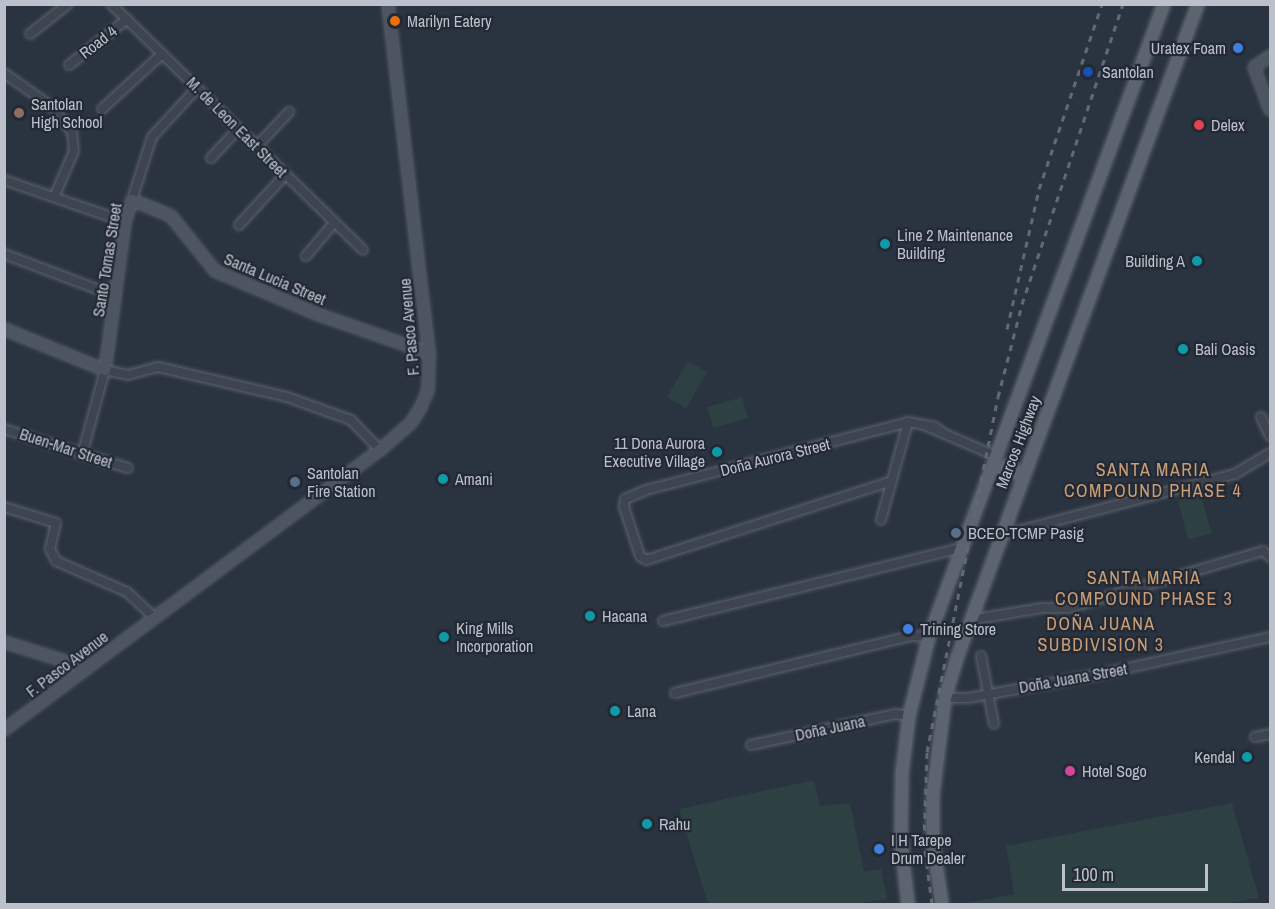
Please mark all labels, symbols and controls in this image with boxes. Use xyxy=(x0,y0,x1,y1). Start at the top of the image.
place label: Marilyn Eatery xyxy=(407,11,492,31)
marker: Marilyn Eatery xyxy=(388,14,402,28)
street label: Road 4 xyxy=(75,21,121,63)
place label: Uratex Foam xyxy=(1151,38,1226,58)
marker: Uratex Foam xyxy=(1231,41,1245,55)
place label: Santolan xyxy=(1102,62,1154,82)
marker: Santolan xyxy=(1079,63,1097,81)
street label: M. de Leon East Street xyxy=(183,73,291,181)
place label: Santolan High School xyxy=(31,94,102,132)
marker: Santolan High School xyxy=(12,106,26,120)
place label: Delex xyxy=(1211,115,1245,135)
marker: Delex xyxy=(1192,118,1206,132)
street label: Santo Tomas Street xyxy=(89,202,125,318)
place label: Line 2 Maintenance Building xyxy=(897,225,1013,263)
marker: Line 2 Maintenance Building xyxy=(878,237,892,251)
street label: Santa Lucia Street xyxy=(221,249,329,309)
place label: Building A xyxy=(1124,251,1185,271)
marker: Building A xyxy=(1190,254,1204,268)
street label: F. Pasco Avenue xyxy=(395,277,423,377)
place label: Bali Oasis xyxy=(1195,339,1256,359)
marker: Bali Oasis xyxy=(1176,342,1190,356)
street label: Marcos Highway xyxy=(992,393,1044,491)
street label: Buen-Mar Street xyxy=(17,424,115,472)
place label: 11 Dona Aurora Executive Village xyxy=(604,433,705,471)
street label: Doña Aurora Street xyxy=(718,434,832,480)
marker: 11 Dona Aurora Executive Village xyxy=(710,445,724,459)
district label: SANTA MARIA COMPOUND PHASE 4 xyxy=(1064,460,1242,502)
place label: Santolan Fire Station xyxy=(307,463,376,501)
place label: Amani xyxy=(455,469,493,489)
marker: Amani xyxy=(436,472,450,486)
marker: Santolan Fire Station xyxy=(288,475,302,489)
place label: BCEO-TCMP Pasig xyxy=(968,523,1084,543)
marker: BCEO-TCMP Pasig xyxy=(949,526,963,540)
district label: SANTA MARIA COMPOUND PHASE 3 xyxy=(1055,568,1233,610)
place label: Hacana xyxy=(602,606,647,626)
marker: Hacana xyxy=(583,609,597,623)
district label: DOÑA JUANA SUBDIVISION 3 xyxy=(1038,614,1164,656)
place label: King Mills Incorporation xyxy=(456,618,533,656)
place label: Trining Store xyxy=(920,619,996,639)
marker: Trining Store xyxy=(901,622,915,636)
street label: F. Pasco Avenue xyxy=(22,627,112,701)
marker: King Mills Incorporation xyxy=(437,630,451,644)
street label: Doña Juana Street xyxy=(1017,659,1129,697)
place label: Lana xyxy=(627,701,656,721)
marker: Lana xyxy=(608,704,622,718)
street label: Doña Juana xyxy=(793,711,867,745)
place label: Kendal xyxy=(1194,747,1235,767)
marker: Kendal xyxy=(1240,750,1254,764)
place label: Hotel Sogo xyxy=(1082,761,1147,781)
marker: Hotel Sogo xyxy=(1063,764,1077,778)
place label: Rahu xyxy=(659,814,690,834)
marker: Rahu xyxy=(640,817,654,831)
place label: I H Tarepe Drum Dealer xyxy=(891,830,965,868)
marker: I H Tarepe Drum Dealer xyxy=(872,842,886,856)
scale bar xyxy=(1065,852,1210,890)
text: 100 m xyxy=(1073,862,1114,887)

